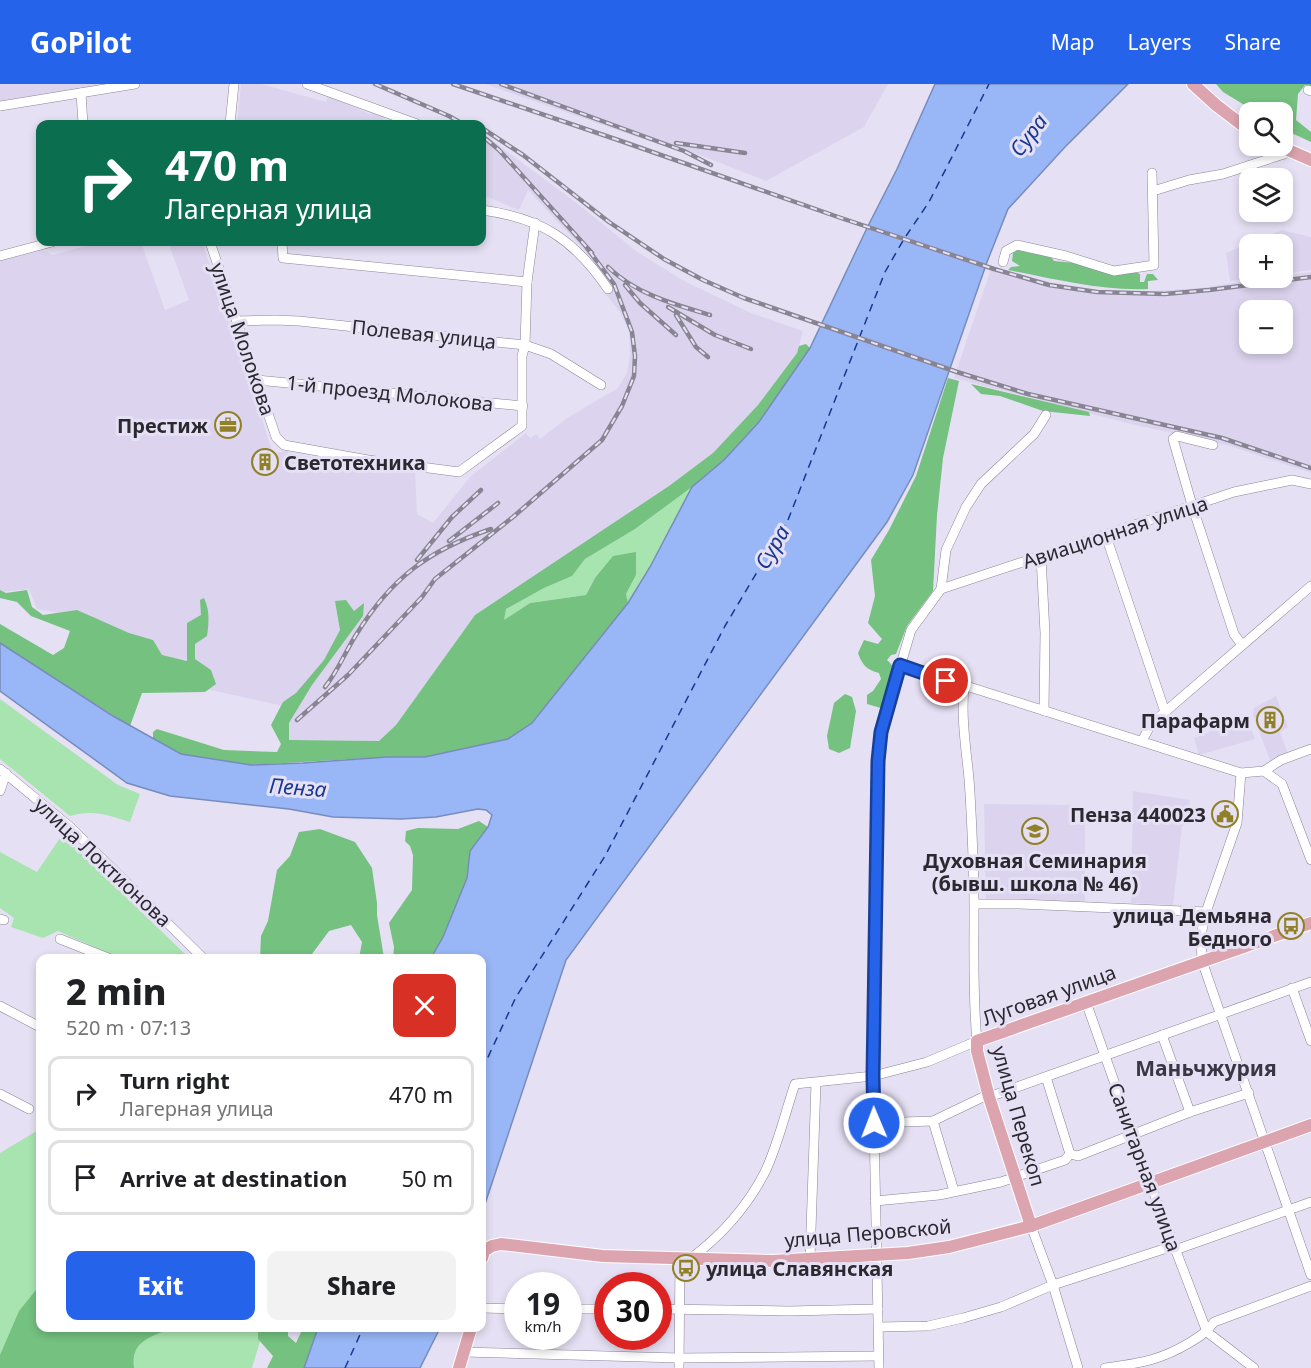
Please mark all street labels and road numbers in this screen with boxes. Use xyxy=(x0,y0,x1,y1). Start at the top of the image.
street label: улица Молокова xyxy=(204,259,282,419)
street label: Полевая улица xyxy=(350,313,498,355)
street label: 1-й проезд Молокова xyxy=(285,369,495,417)
street label: Авиационная улица xyxy=(1019,489,1211,575)
street label: улица Локтионова xyxy=(29,791,177,933)
street label: Луговая улица xyxy=(978,958,1120,1032)
street label: улица Перекоп xyxy=(986,1043,1052,1189)
street label: Санитарная улица xyxy=(1102,1079,1188,1255)
street label: улица Перовской xyxy=(784,1212,952,1254)

